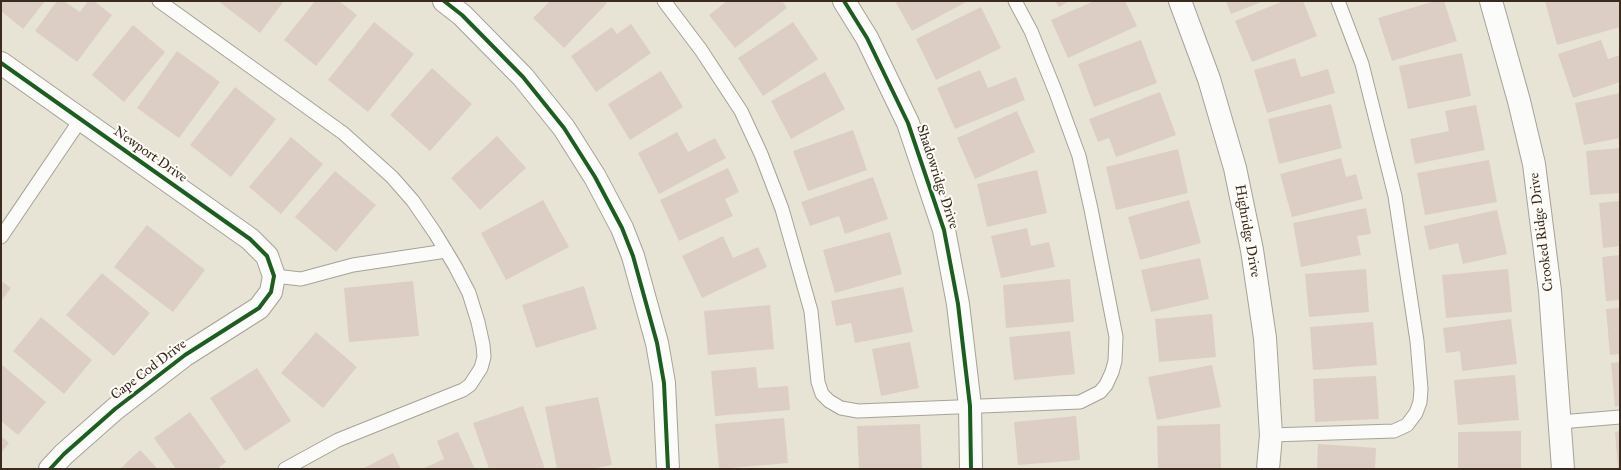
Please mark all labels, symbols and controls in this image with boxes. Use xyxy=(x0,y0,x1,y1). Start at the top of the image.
street label: Newport Drive xyxy=(110,123,190,187)
street label: Shadowridge Drive xyxy=(912,123,962,231)
street label: Crooked Ridge Drive xyxy=(1526,172,1558,292)
street label: Highridge Drive xyxy=(1231,183,1263,279)
street label: Cape Cod Drive xyxy=(108,336,190,404)

